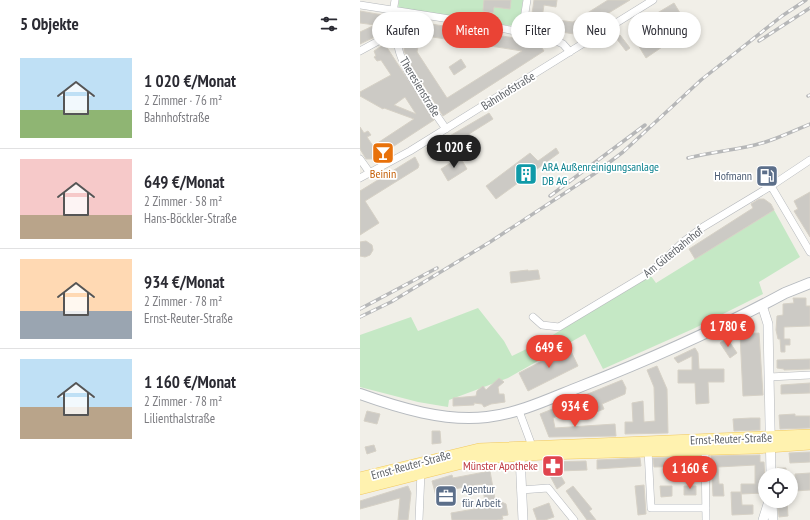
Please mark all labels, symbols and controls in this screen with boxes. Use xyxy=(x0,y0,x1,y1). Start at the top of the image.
chip: Kaufen xyxy=(372,12,434,48)
chip: Mieten xyxy=(442,12,503,48)
chip: Filter xyxy=(511,12,565,48)
chip: Neu xyxy=(573,12,620,48)
chip: Wohnung xyxy=(628,12,701,48)
text: 5 Objekte xyxy=(20,13,79,35)
icon: filters xyxy=(318,13,340,35)
street label: Theresienstraße xyxy=(397,54,444,119)
street label: Bahnhofstraße xyxy=(478,68,537,113)
text: 1 020 €/Monat xyxy=(144,70,236,92)
icon: home xyxy=(52,74,100,122)
text: 2 Zimmer · 76 m² xyxy=(144,92,222,109)
text: Bahnhofstraße xyxy=(144,109,210,126)
pin: 1 020 € xyxy=(417,135,491,169)
text: 1 020 € xyxy=(436,139,472,156)
bar icon: Beinin xyxy=(370,140,396,166)
place label: ARA Außenreinigungsanlage DB AG xyxy=(542,159,659,188)
building icon: ARA Außenreinigungsanlage DB AG xyxy=(513,161,539,187)
fuel station icon: Hofmann xyxy=(754,163,780,189)
place label: Beinin xyxy=(370,166,396,181)
place label: Hofmann xyxy=(714,168,752,183)
text: 649 €/Monat xyxy=(144,171,224,193)
icon: home xyxy=(52,175,100,223)
text: 2 Zimmer · 58 m² xyxy=(144,193,222,210)
text: Hans-Böckler-Straße xyxy=(144,210,237,227)
street label: Am Güterbahnhof xyxy=(640,222,706,280)
text: 934 €/Monat xyxy=(144,271,224,293)
icon: home xyxy=(52,275,100,323)
text: 2 Zimmer · 78 m² xyxy=(144,293,222,310)
text: Ernst-Reuter-Straße xyxy=(144,310,233,327)
pin: 1 780 € xyxy=(691,314,765,348)
text: 1 780 € xyxy=(710,318,746,335)
pin: 649 € xyxy=(521,335,577,369)
text: 649 € xyxy=(535,339,563,356)
text: 1 160 €/Monat xyxy=(144,371,236,393)
icon: home xyxy=(52,375,100,423)
text: 2 Zimmer · 78 m² xyxy=(144,393,222,410)
pin: 934 € xyxy=(547,394,603,428)
text: 934 € xyxy=(561,398,589,415)
text: Lilienthalstraße xyxy=(144,410,215,427)
street label: Ernst-Reuter-Straße xyxy=(690,430,772,447)
street label: Ernst-Reuter-Straße xyxy=(369,447,452,482)
pharmacy icon: Münster Apotheke xyxy=(540,453,566,479)
pin: 1 160 € xyxy=(653,456,727,490)
place label: Münster Apotheke xyxy=(463,458,538,473)
text: 1 160 € xyxy=(672,460,708,477)
map controls xyxy=(758,468,798,508)
button: locate xyxy=(758,468,798,508)
place label: Agentur für Arbeit xyxy=(462,481,502,510)
office icon: Agentur für Arbeit xyxy=(433,483,459,509)

